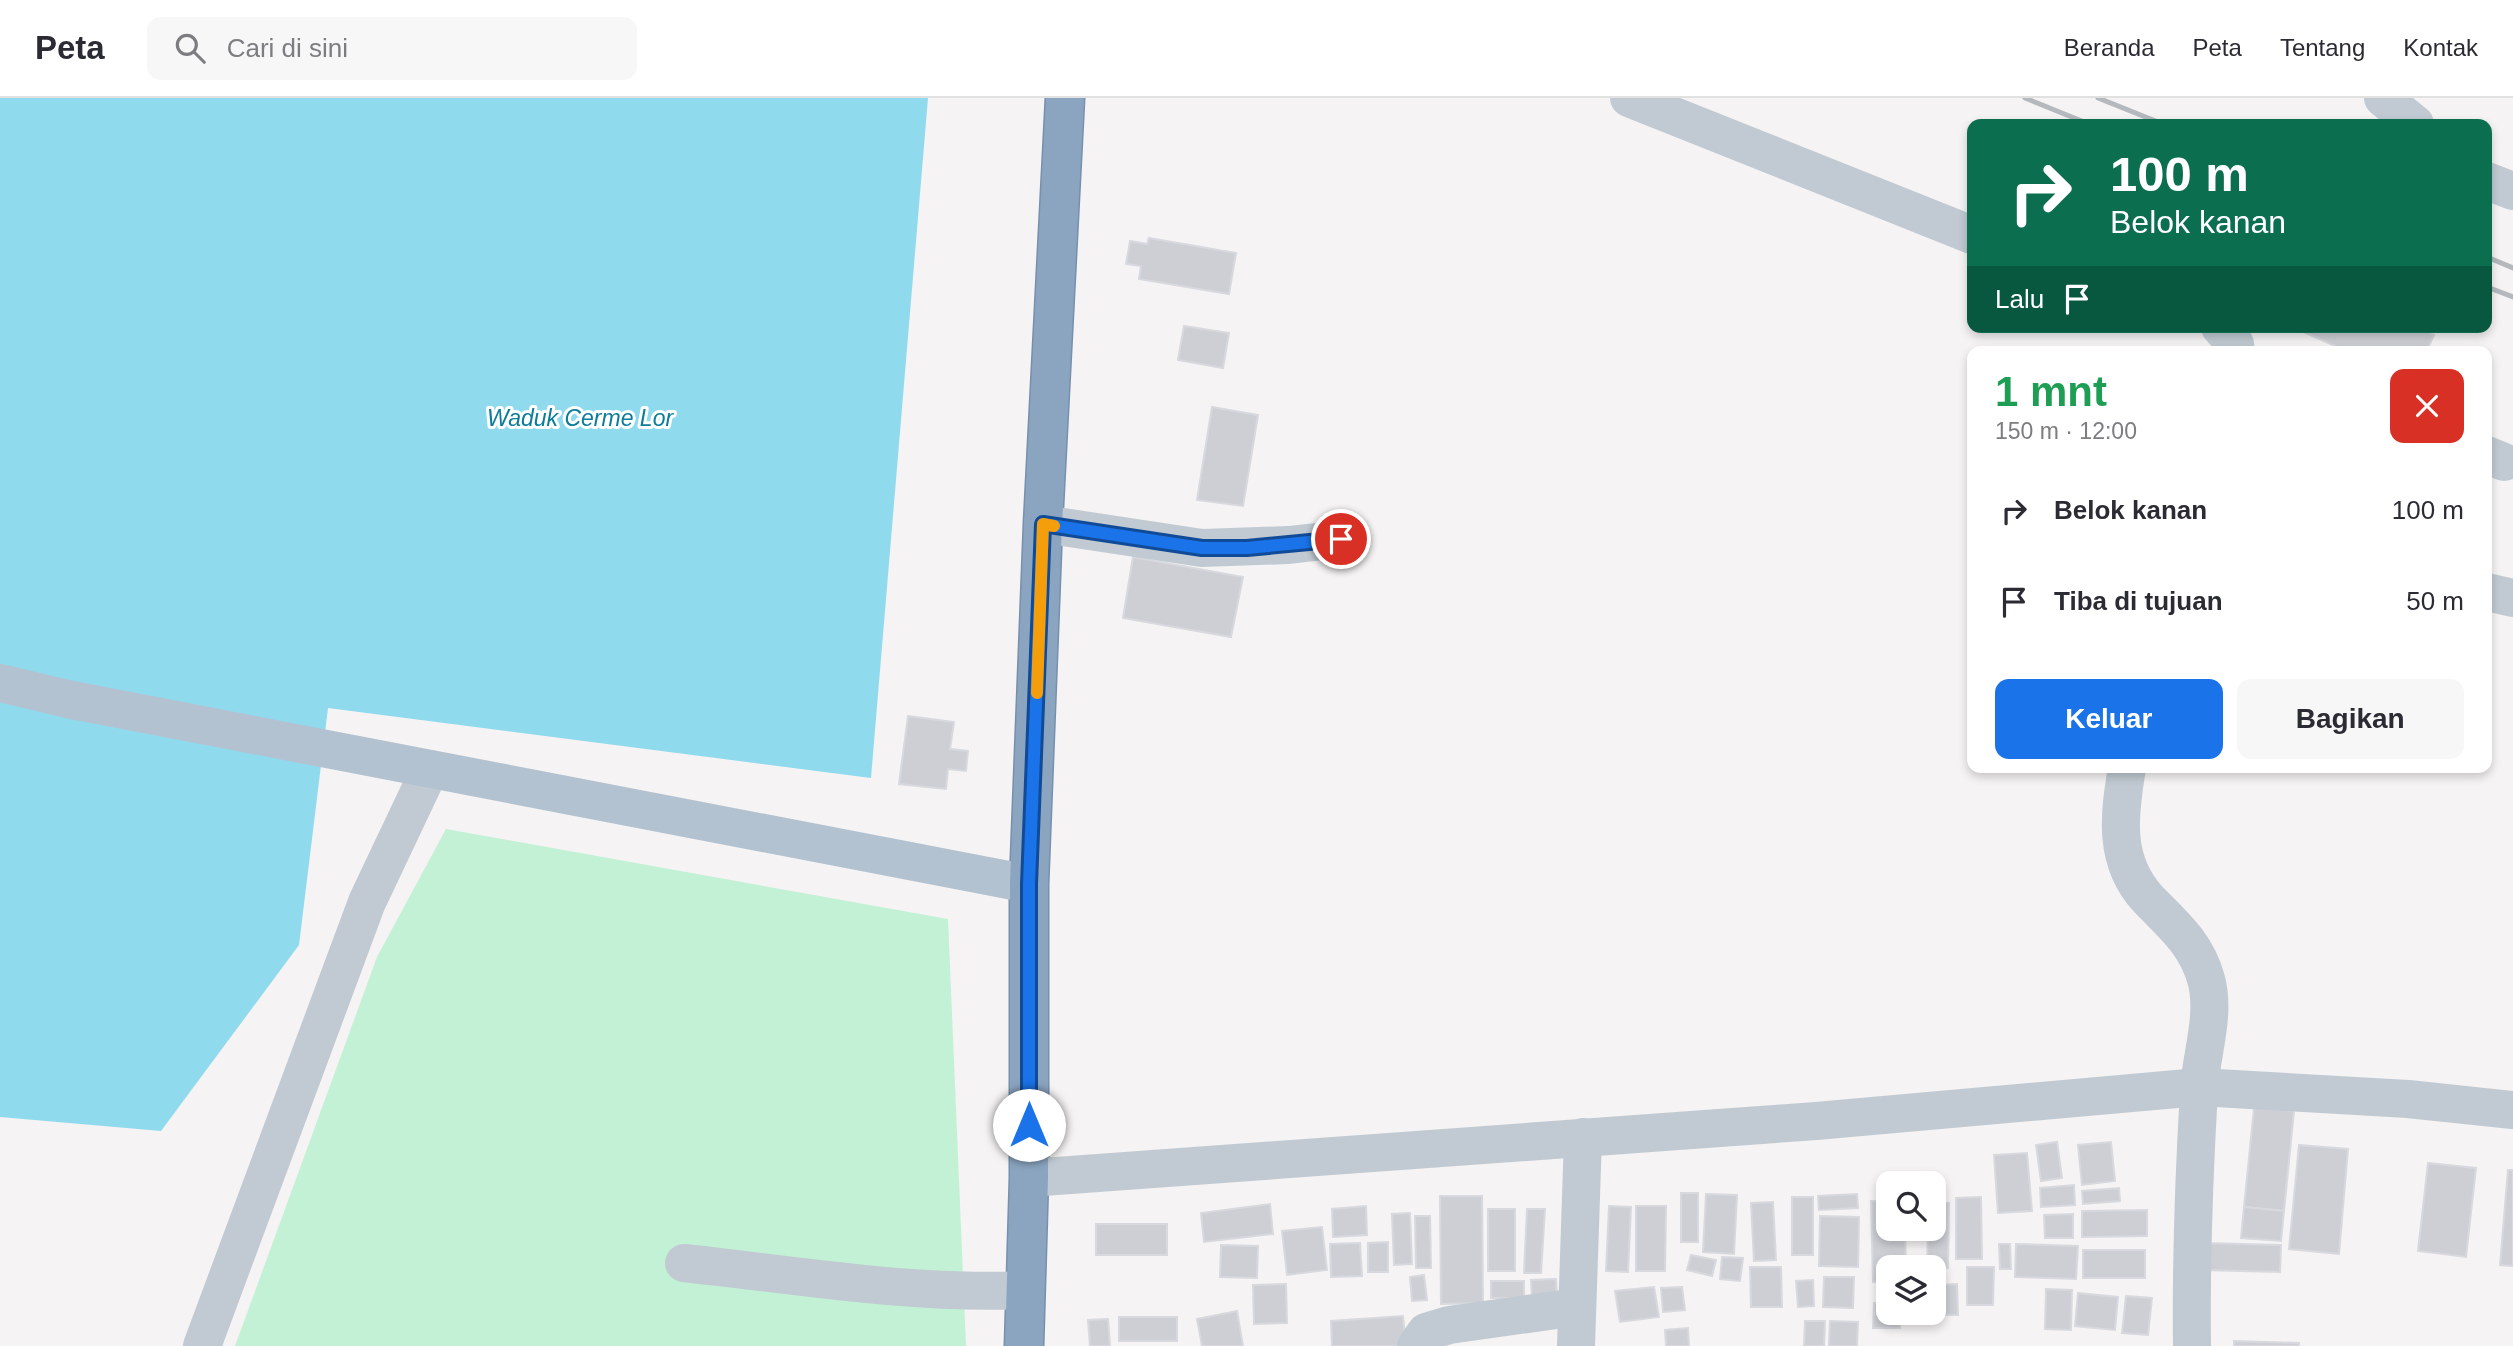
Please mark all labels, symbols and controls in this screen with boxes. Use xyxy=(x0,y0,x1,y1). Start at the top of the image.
search box xyxy=(147,17,637,80)
text: Peta xyxy=(35,29,105,66)
icon: search xyxy=(171,29,209,67)
text: Cari di sini xyxy=(227,33,348,63)
text: Beranda xyxy=(2064,34,2155,61)
text: Peta xyxy=(2193,34,2242,61)
text: Tentang xyxy=(2280,34,2365,61)
text: Kontak xyxy=(2403,34,2478,61)
icon: right xyxy=(1995,147,2086,238)
text: 100 m xyxy=(2110,147,2249,201)
text: Belok kanan xyxy=(2110,204,2286,240)
icon: arrive xyxy=(2058,280,2096,318)
text: Lalu xyxy=(1995,284,2044,314)
text: 1 mnt xyxy=(1995,368,2107,415)
button: close xyxy=(2390,369,2464,443)
water label: Waduk Cerme Lor xyxy=(487,405,674,431)
text: 150 m · 12:00 xyxy=(1995,418,2137,444)
icon: right xyxy=(1995,492,2033,530)
text: Belok kanan xyxy=(2054,495,2207,525)
text: 100 m xyxy=(2392,495,2464,525)
pin xyxy=(1311,509,1371,569)
icon: arrive xyxy=(1322,520,1360,558)
icon: arrive xyxy=(1995,583,2033,621)
text: Tiba di tujuan xyxy=(2054,586,2223,616)
text: 50 m xyxy=(2406,586,2464,616)
button: Keluar xyxy=(1995,679,2223,759)
button: Bagikan xyxy=(2237,679,2464,759)
position arrow xyxy=(992,1088,1066,1162)
map controls xyxy=(1876,1171,1946,1325)
button: search xyxy=(1876,1171,1946,1241)
button: layers xyxy=(1876,1255,1946,1325)

